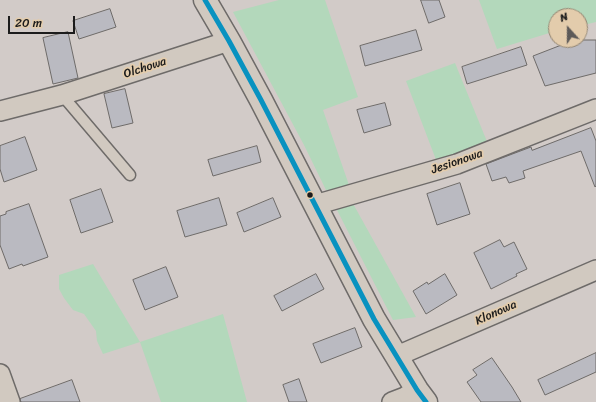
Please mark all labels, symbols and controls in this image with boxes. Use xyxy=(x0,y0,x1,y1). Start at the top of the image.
text: N xyxy=(557,7,571,27)
scale bar xyxy=(10,8,77,34)
north arrow xyxy=(548,8,588,48)
text: 20 m xyxy=(15,12,42,34)
street label: Olchowa xyxy=(122,54,168,82)
street label: Jesionowa xyxy=(429,146,485,178)
unlabelled marker xyxy=(305,190,315,200)
street label: Klonowa xyxy=(473,298,519,328)

